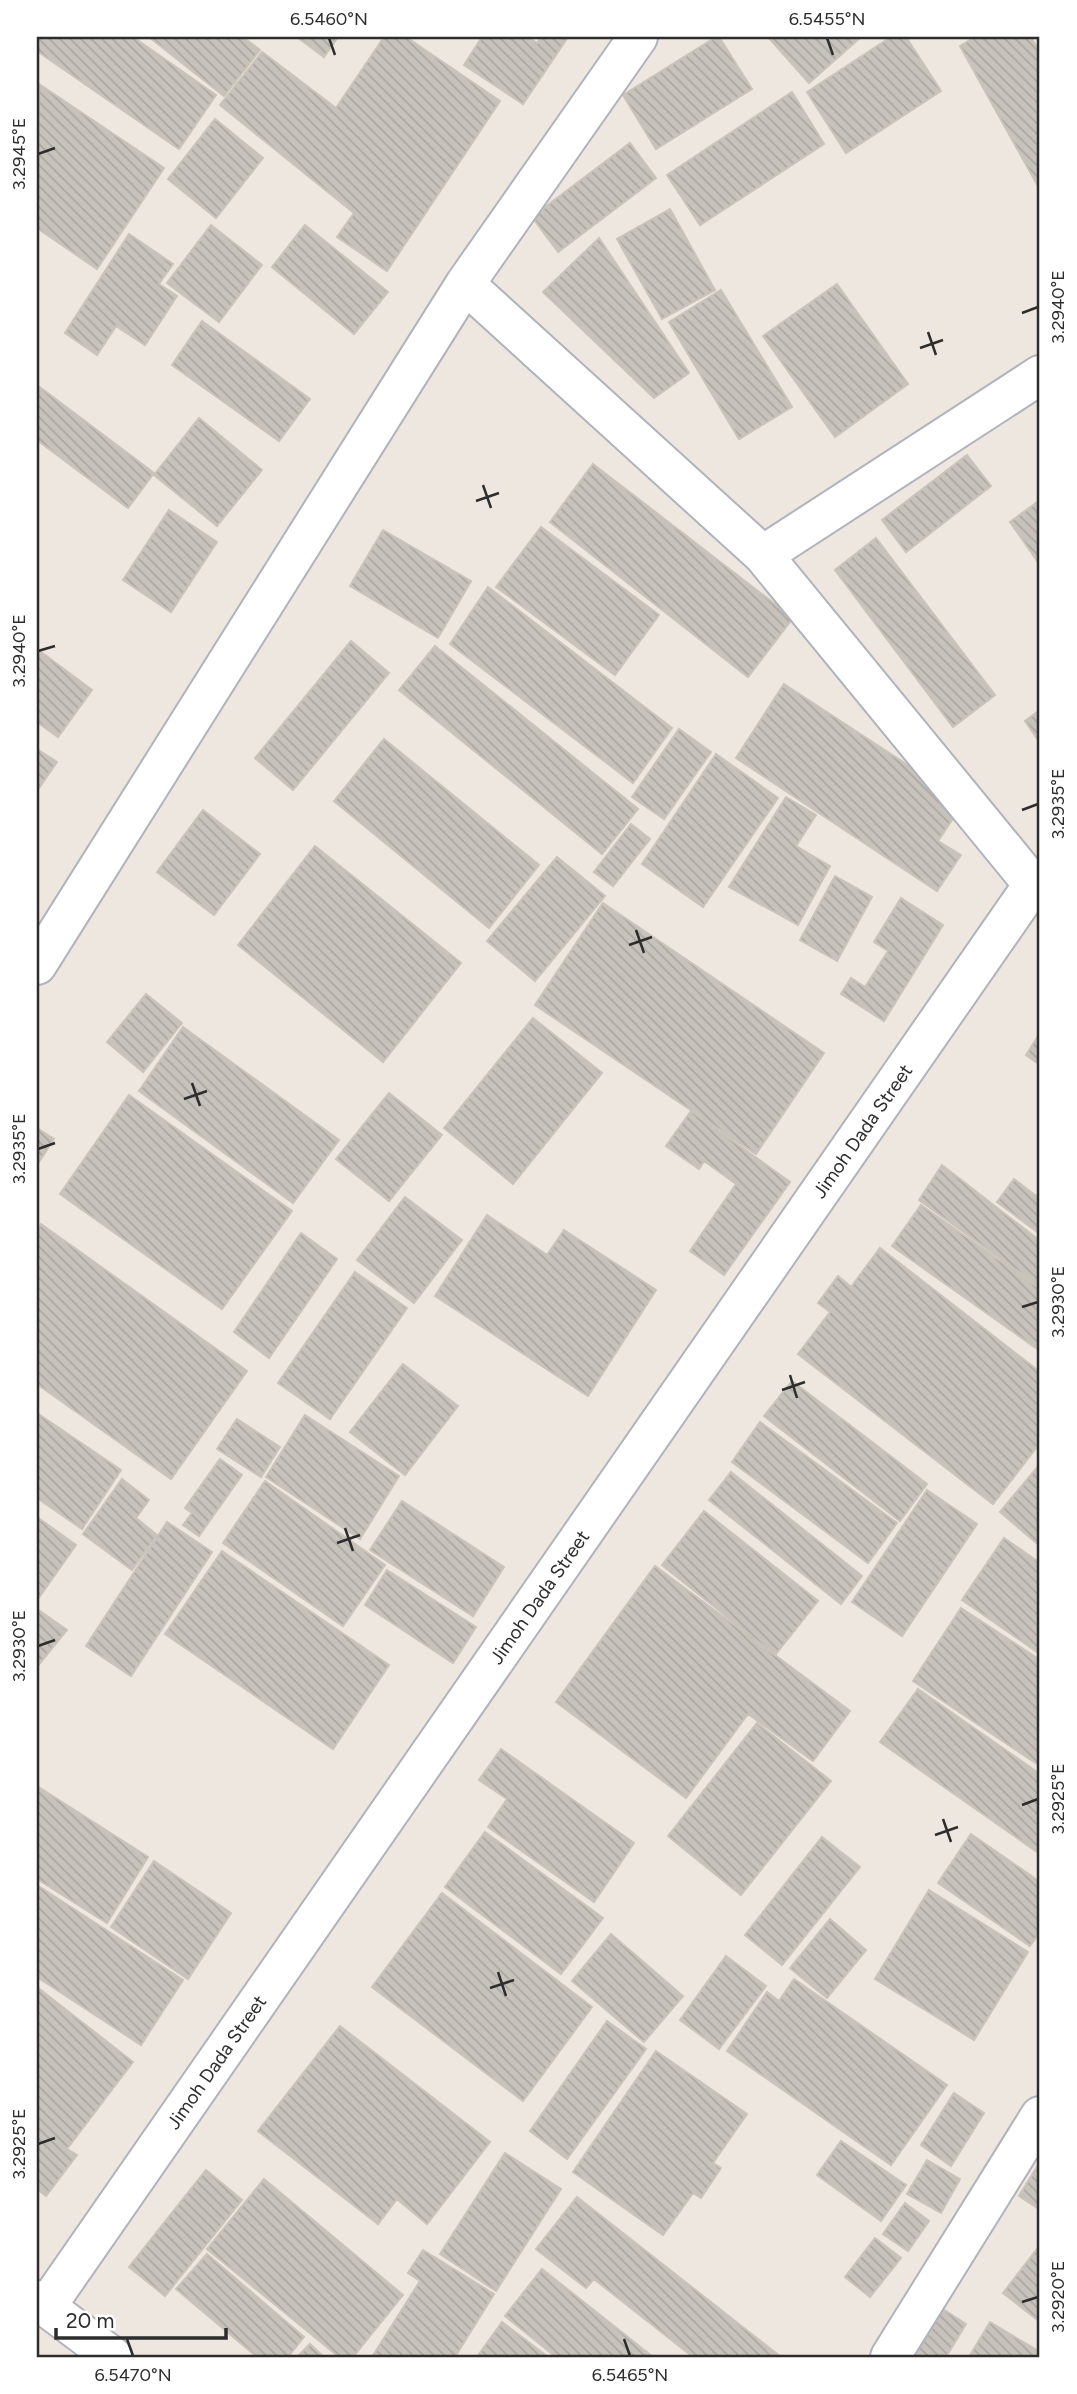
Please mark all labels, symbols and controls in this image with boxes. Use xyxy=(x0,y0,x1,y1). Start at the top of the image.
text: 6.5460°N xyxy=(290,8,368,30)
text: 6.5455°N xyxy=(789,8,865,30)
text: 3.2945°E xyxy=(8,118,30,190)
text: 3.2940°E xyxy=(1047,270,1069,344)
text: 3.2940°E xyxy=(8,614,30,688)
text: 3.2935°E xyxy=(1047,768,1069,840)
street label: Jimoh Dada Street xyxy=(808,1060,917,1203)
text: 3.2935°E xyxy=(8,1113,30,1185)
text: 3.2930°E xyxy=(1047,1266,1069,1338)
street label: Jimoh Dada Street xyxy=(485,1526,594,1669)
text: 3.2930°E xyxy=(8,1610,30,1682)
text: 3.2925°E xyxy=(1047,1763,1069,1835)
street label: Jimoh Dada Street xyxy=(162,1991,271,2134)
text: 3.2925°E xyxy=(8,2108,30,2180)
text: 3.2920°E xyxy=(1047,2261,1069,2333)
scale bar xyxy=(56,2296,226,2340)
text: 20 m xyxy=(66,2308,114,2333)
text: 6.5470°N xyxy=(94,2364,172,2386)
text: 6.5465°N xyxy=(592,2364,668,2386)

